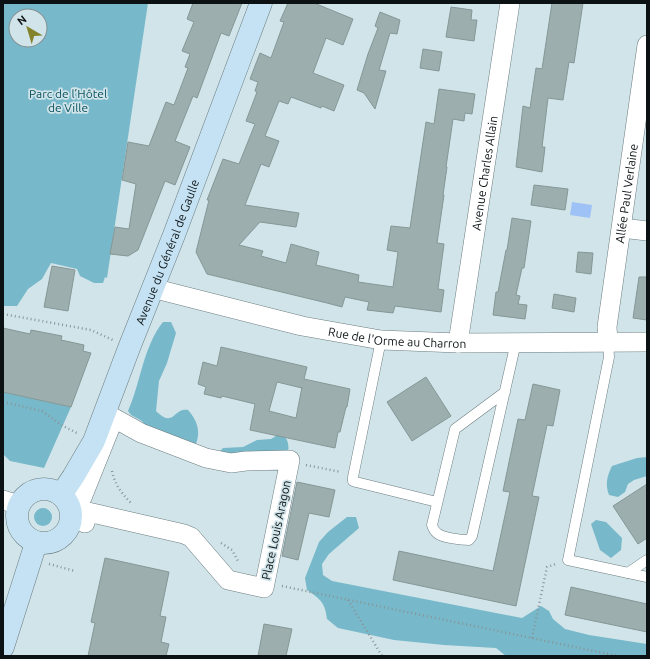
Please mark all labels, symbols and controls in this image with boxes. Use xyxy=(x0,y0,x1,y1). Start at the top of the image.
north arrow xyxy=(8,8,48,48)
text: N xyxy=(15,13,29,27)
park label: Parc de l’Hôtel de Ville xyxy=(29,87,107,114)
street label: Avenue Charles Allain xyxy=(469,115,499,231)
street label: Allée Paul Verlaine xyxy=(612,143,639,244)
street label: Avenue du Général de Gaulle xyxy=(133,177,201,326)
street label: Rue de l'Orme au Charron xyxy=(327,324,466,350)
street label: Place Louis Aragon xyxy=(259,479,293,581)

